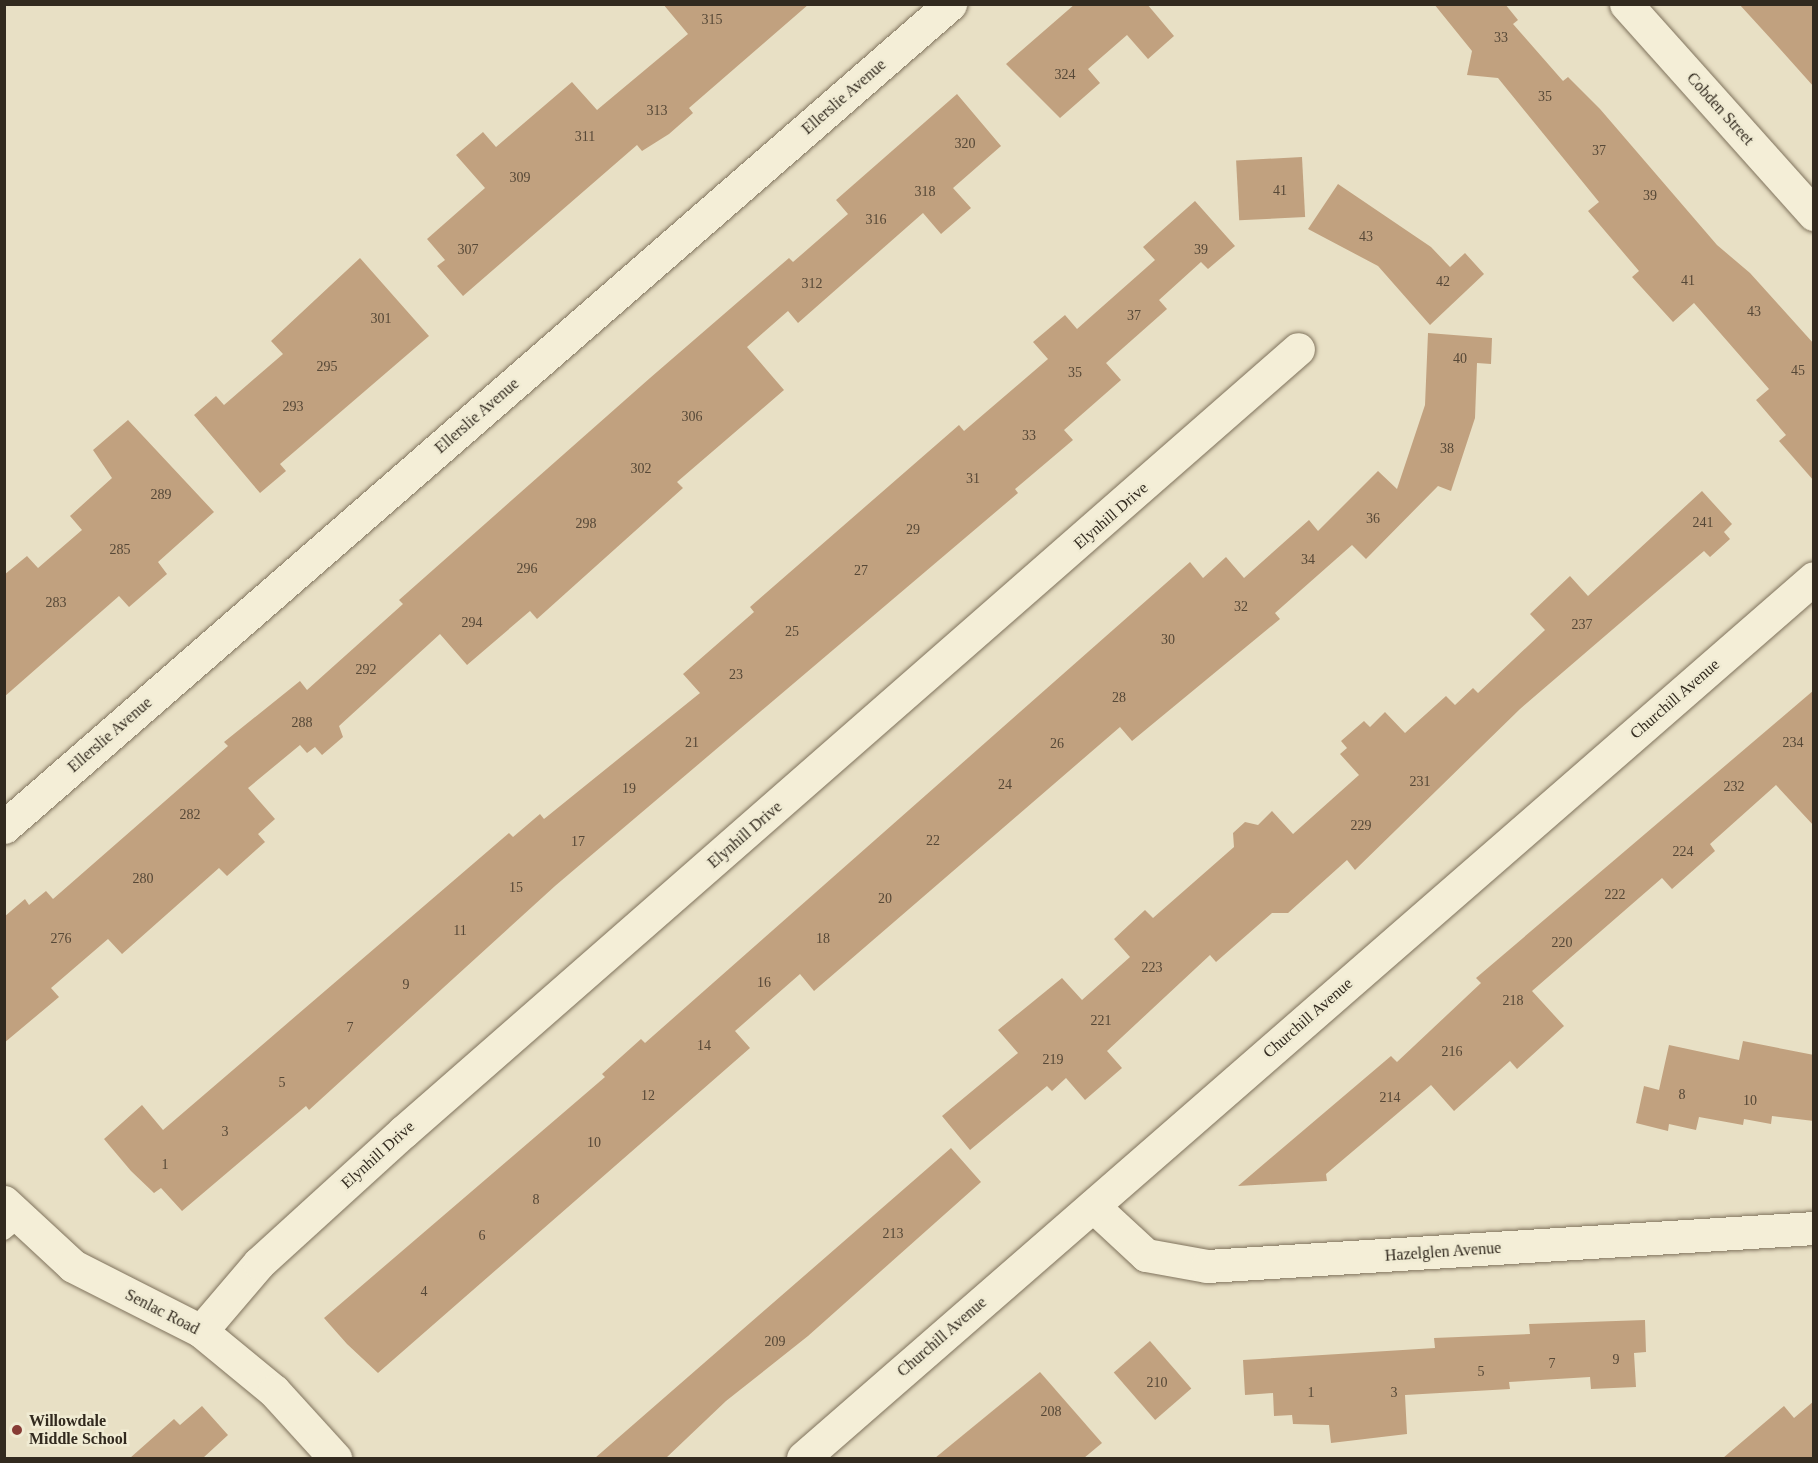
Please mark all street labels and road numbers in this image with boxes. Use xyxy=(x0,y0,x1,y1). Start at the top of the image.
street label: Ellerslie Avenue xyxy=(798,55,890,139)
street label: Cobden Street xyxy=(1682,69,1758,149)
street label: Ellerslie Avenue xyxy=(431,374,523,458)
street label: Elynhill Drive xyxy=(1070,479,1152,553)
street label: Churchill Avenue xyxy=(1626,655,1724,743)
street label: Ellerslie Avenue xyxy=(64,693,156,777)
street label: Elynhill Drive xyxy=(704,798,786,872)
street label: Churchill Avenue xyxy=(1259,974,1357,1062)
street label: Elynhill Drive xyxy=(337,1117,419,1193)
street label: Hazelglen Avenue xyxy=(1384,1238,1502,1266)
street label: Senlac Road xyxy=(122,1285,202,1339)
street label: Churchill Avenue xyxy=(893,1293,991,1381)

